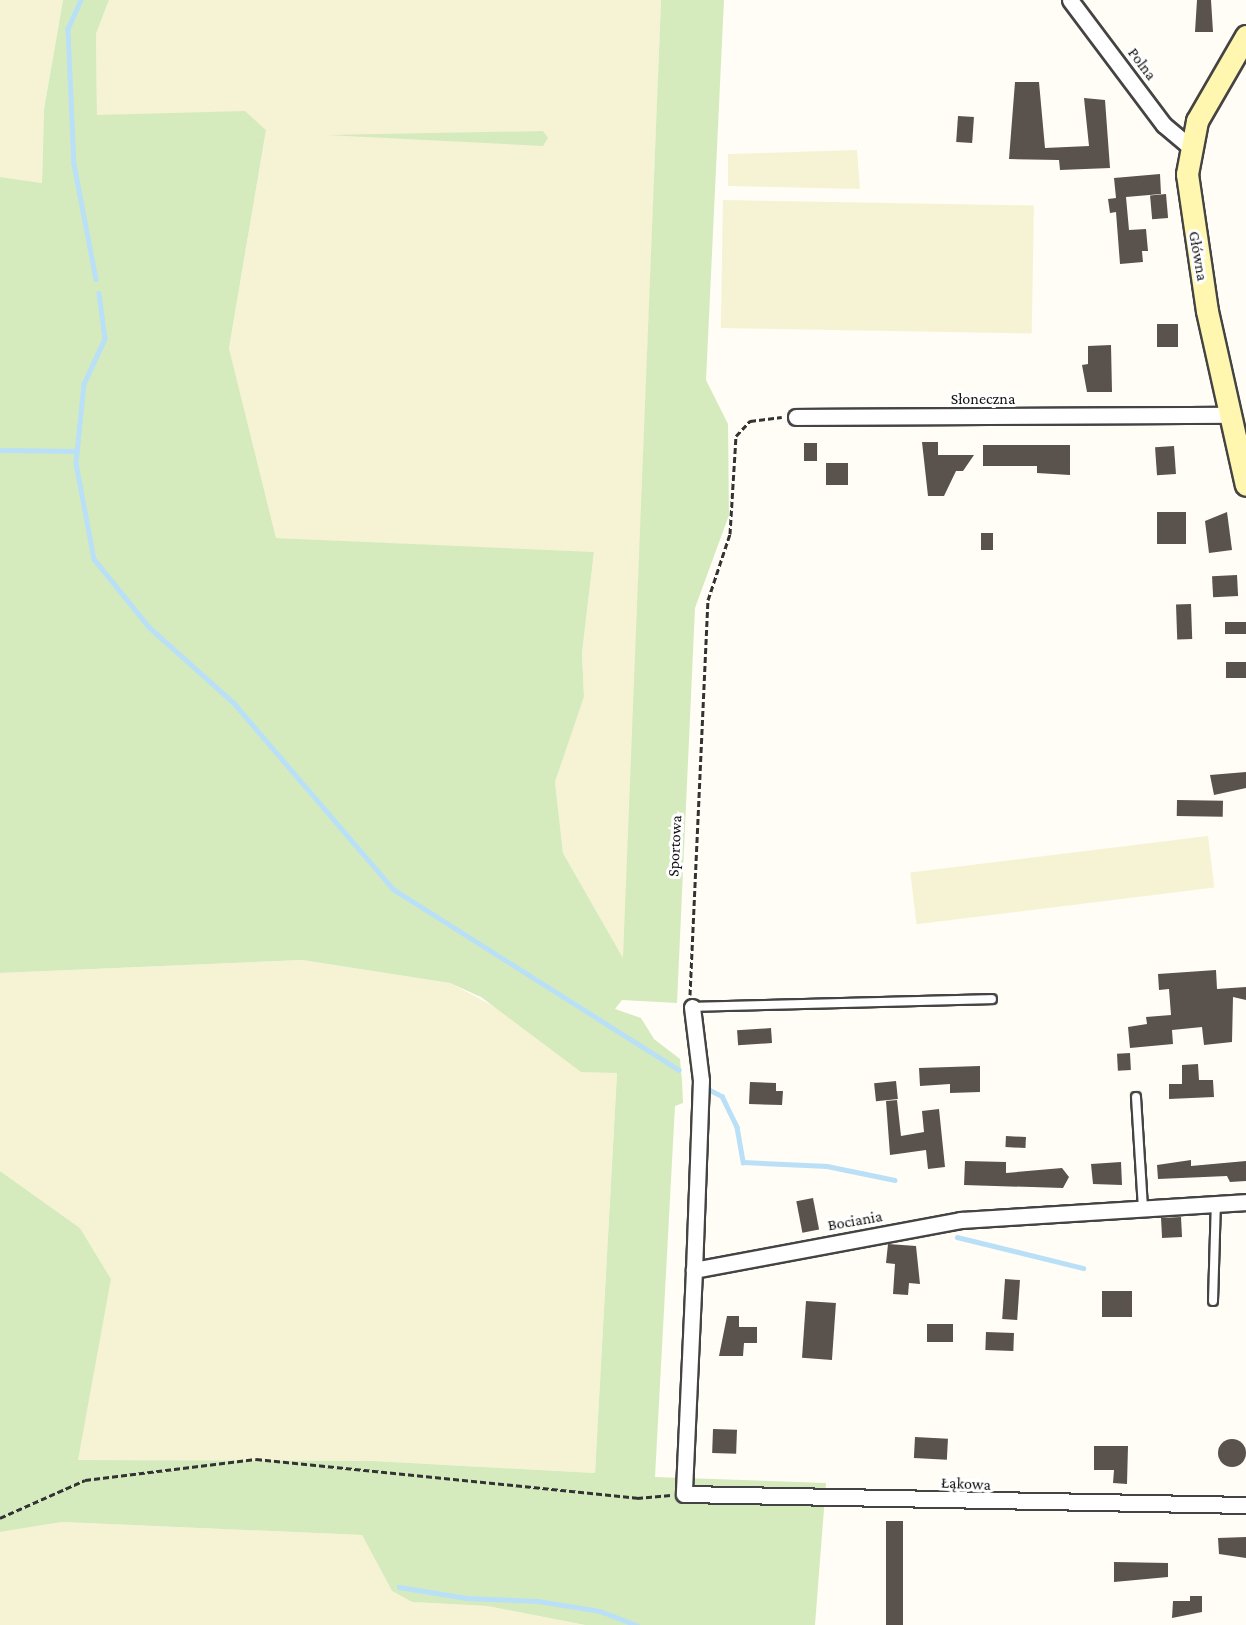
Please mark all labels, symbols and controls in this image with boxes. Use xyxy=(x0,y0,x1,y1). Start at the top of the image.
street label: Polna xyxy=(1124,44,1160,84)
street label: Główna xyxy=(1184,230,1212,282)
street label: Słoneczna xyxy=(951,389,1015,409)
street label: Sportowa xyxy=(664,815,686,877)
street label: Bociania xyxy=(826,1207,884,1235)
street label: Łąkowa xyxy=(941,1473,991,1495)

